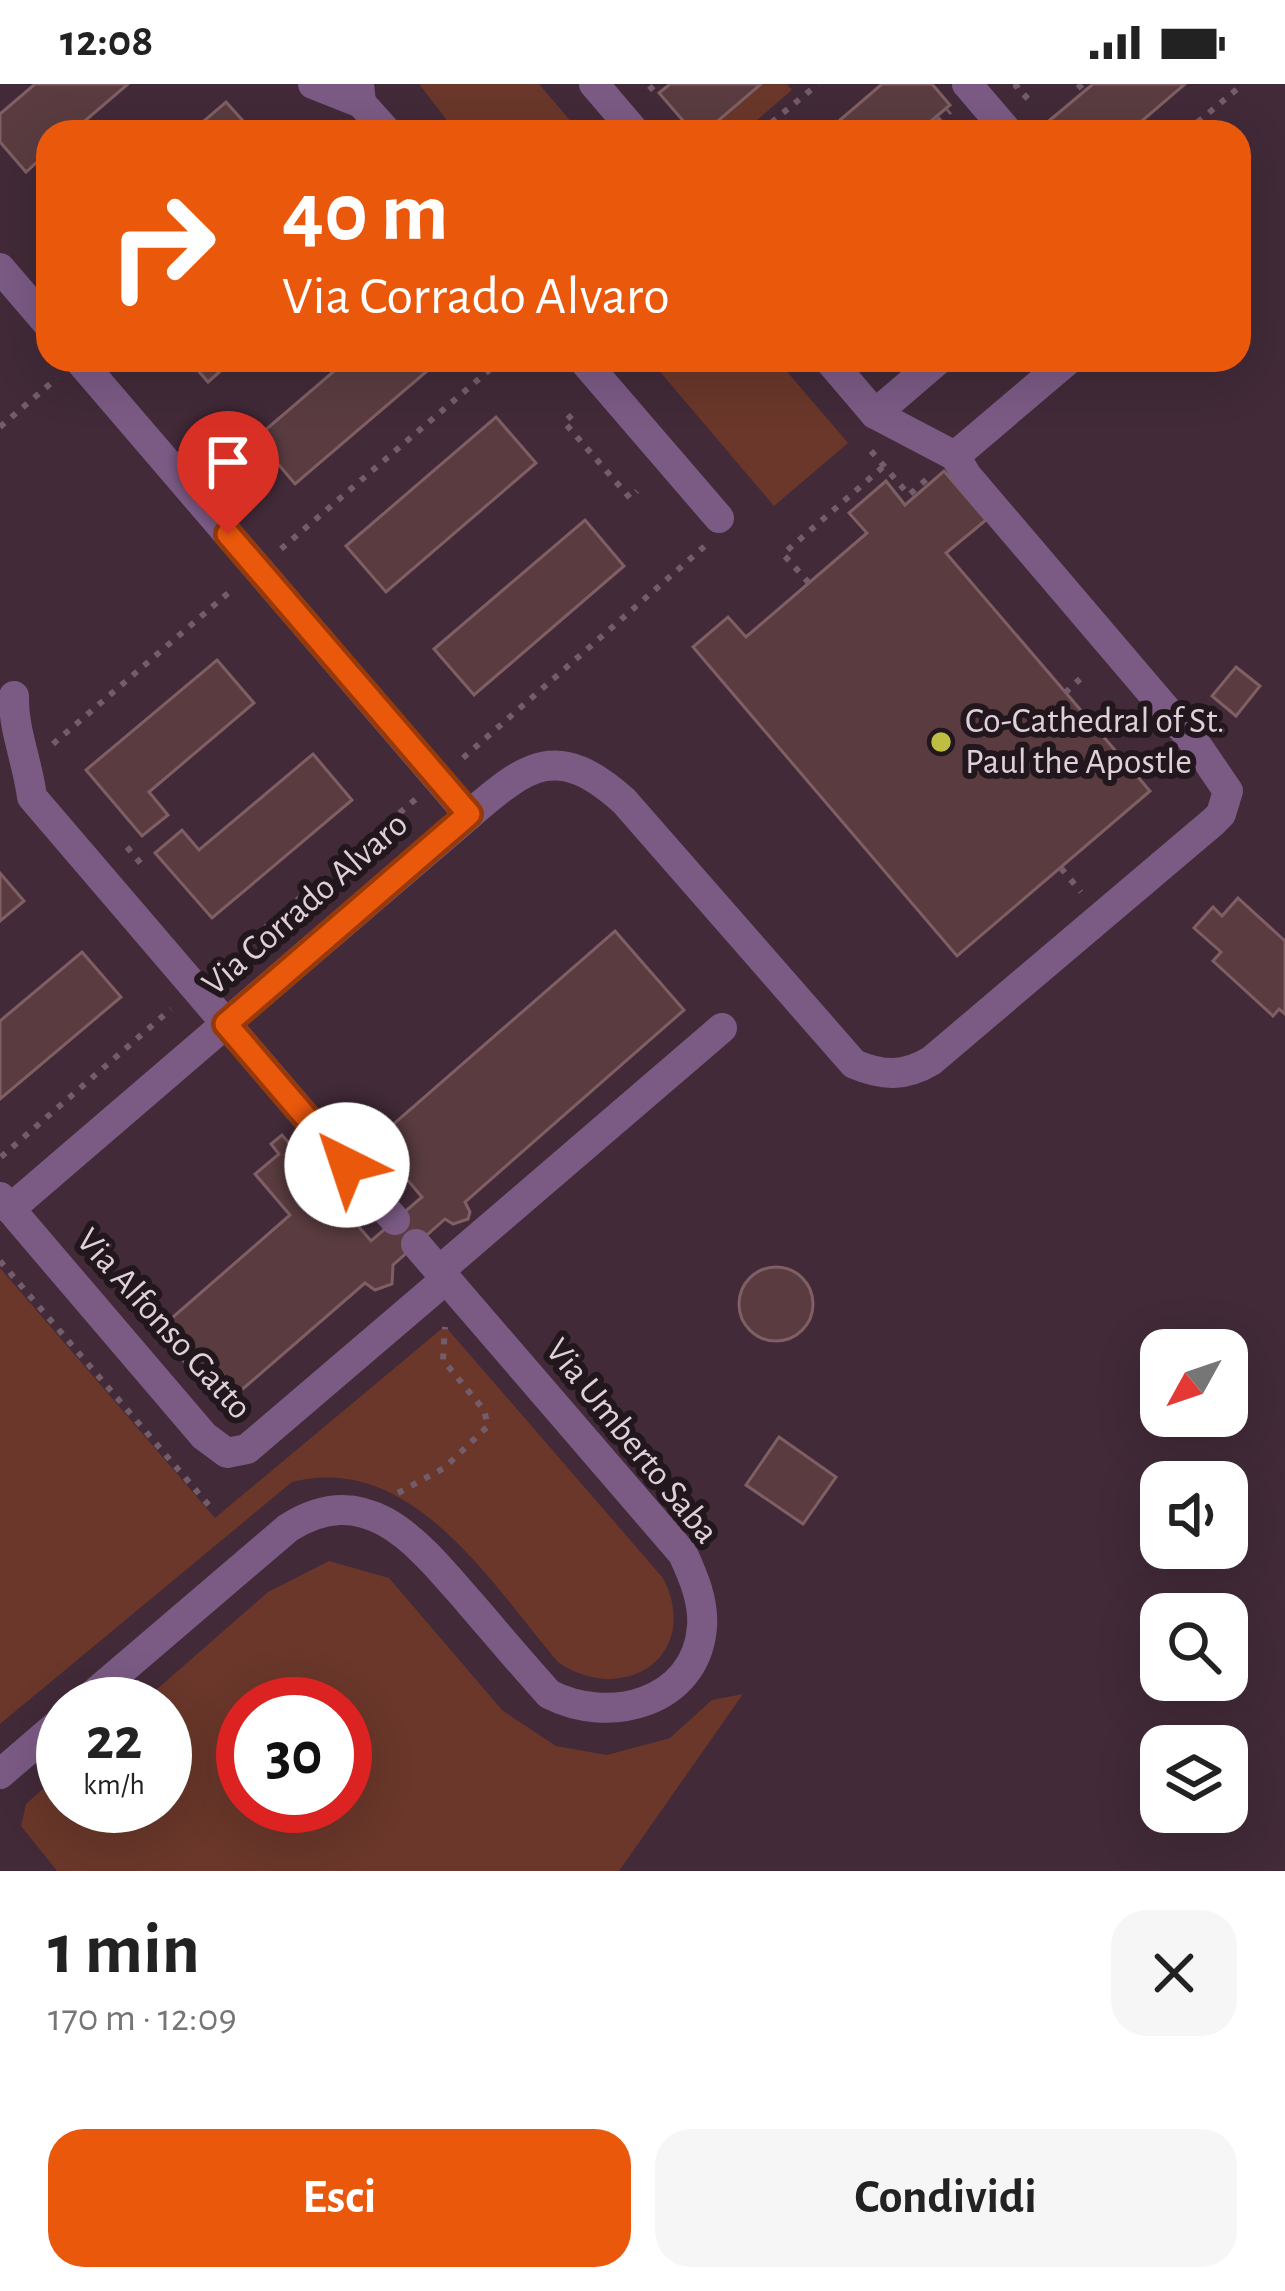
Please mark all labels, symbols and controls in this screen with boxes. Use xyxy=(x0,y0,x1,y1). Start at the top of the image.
text: 12:08 xyxy=(60,19,153,64)
icon: right xyxy=(84,168,240,324)
text: 40 m xyxy=(282,172,449,256)
text: Via Corrado Alvaro xyxy=(282,270,670,324)
pin xyxy=(177,411,279,534)
icon: arrive xyxy=(195,429,261,495)
place label: Co-Cathedral of St. Paul the Apostle xyxy=(965,703,1225,780)
marker: Co-Cathedral of St. Paul the Apostle xyxy=(928,729,954,755)
street label: Via Corrado Alvaro xyxy=(196,806,414,1002)
position arrow xyxy=(284,1102,410,1228)
street label: Via Alfonso Gatto xyxy=(70,1222,258,1426)
north arrow xyxy=(1140,1329,1248,1437)
map controls xyxy=(1140,1329,1248,1833)
street label: Via Umberto Saba xyxy=(539,1332,725,1550)
button: sound xyxy=(1140,1461,1248,1569)
button: search xyxy=(1140,1593,1248,1701)
speed limit sign: 30 xyxy=(216,1677,372,1833)
text: 22 xyxy=(86,1710,142,1770)
button: layers xyxy=(1140,1725,1248,1833)
text: km/h xyxy=(83,1770,145,1800)
button: close xyxy=(1111,1910,1237,2036)
text: 1 min xyxy=(48,1914,200,1986)
text: 170 m · 12:09 xyxy=(48,1999,237,2038)
button: Esci xyxy=(48,2129,631,2267)
button: Condividi xyxy=(655,2129,1237,2267)

